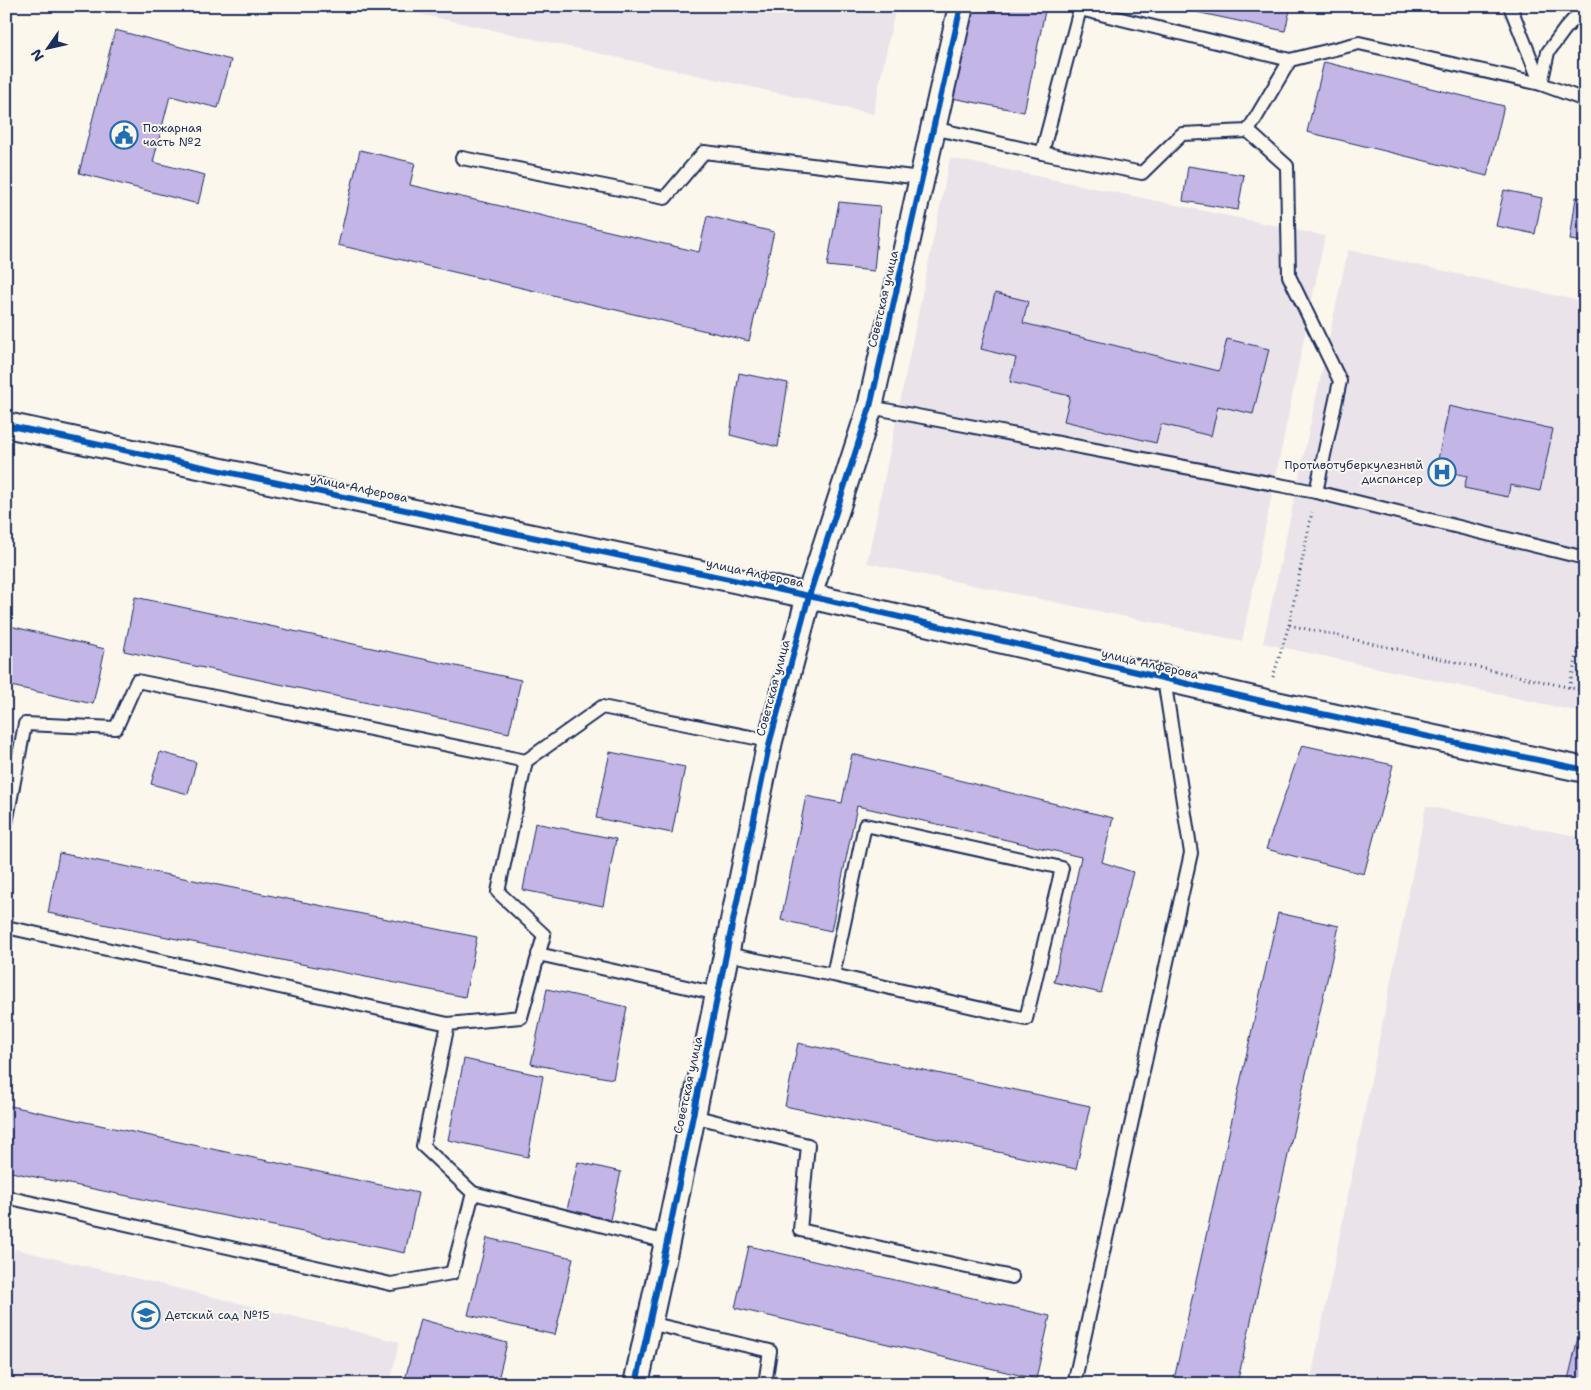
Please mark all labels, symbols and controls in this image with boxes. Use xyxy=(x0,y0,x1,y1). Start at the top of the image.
north arrow xyxy=(22,22,72,72)
text: N xyxy=(27,46,48,65)
public building icon: Пожарная часть №2 xyxy=(109,120,139,150)
place label: Пожарная часть №2 xyxy=(143,120,202,150)
street label: Советская улица xyxy=(864,248,902,349)
place label: Противотуберкулезный диспансер xyxy=(1284,457,1423,487)
hospital icon: Противотуберкулезный диспансер xyxy=(1427,457,1457,487)
street label: улица Алферова xyxy=(309,470,410,506)
street label: улица Алферова xyxy=(705,555,806,591)
street label: Советская улица xyxy=(752,637,794,738)
street label: улица Алферова xyxy=(1100,645,1201,683)
street label: Советская улица xyxy=(670,1034,706,1135)
school or university icon: Детский сад №15 xyxy=(131,1300,161,1330)
place label: Детский сад №15 xyxy=(165,1307,270,1323)

